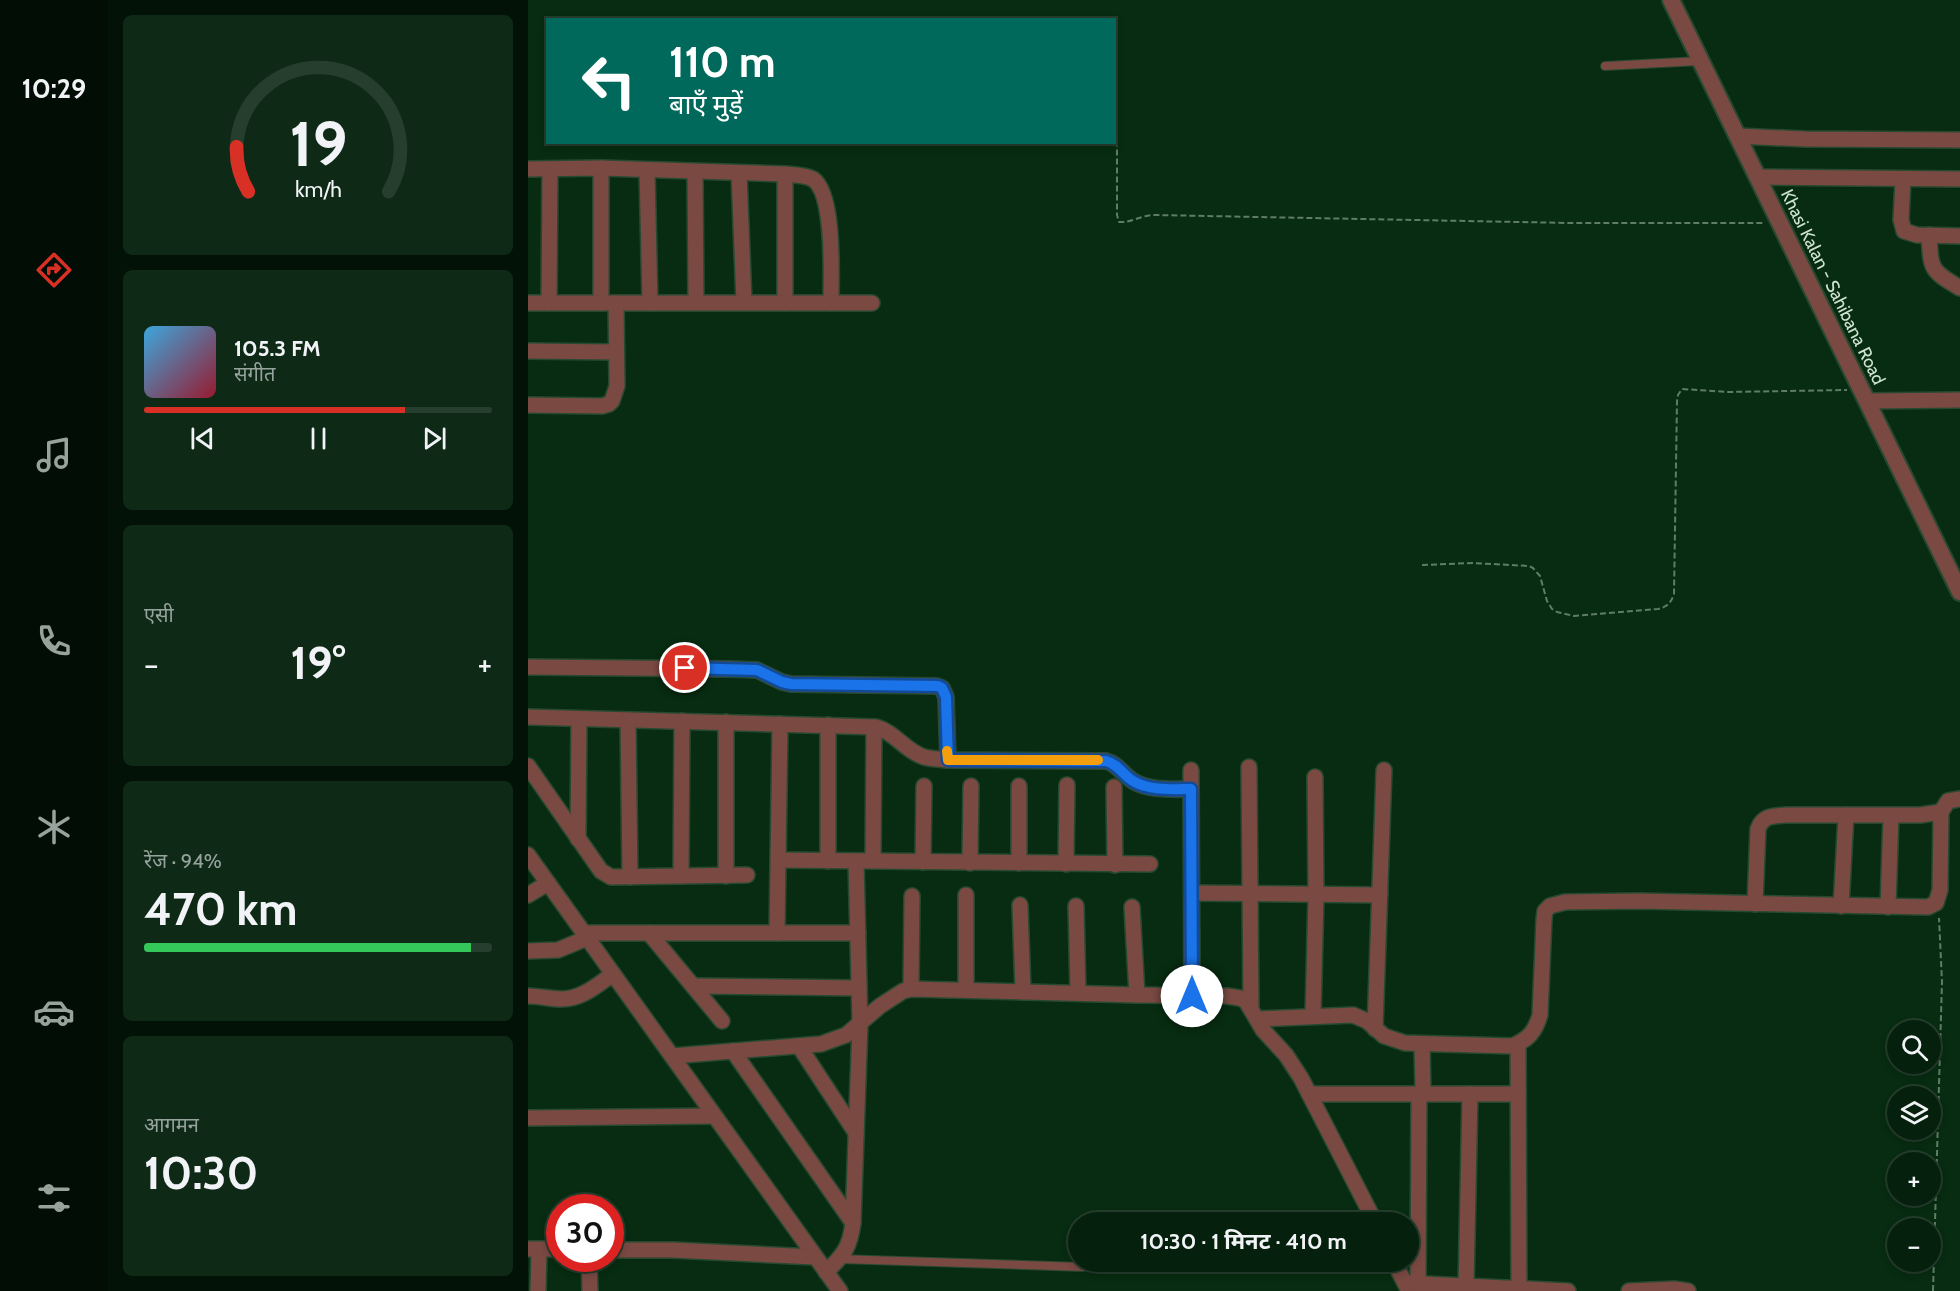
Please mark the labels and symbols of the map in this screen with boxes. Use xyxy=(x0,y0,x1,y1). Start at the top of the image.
street label: Khasi Kalan - Sahibana Road xyxy=(1776,186,1890,388)
pin xyxy=(659,642,710,693)
position arrow xyxy=(1160,964,1224,1028)
speed limit sign: 30 xyxy=(546,1194,624,1272)

